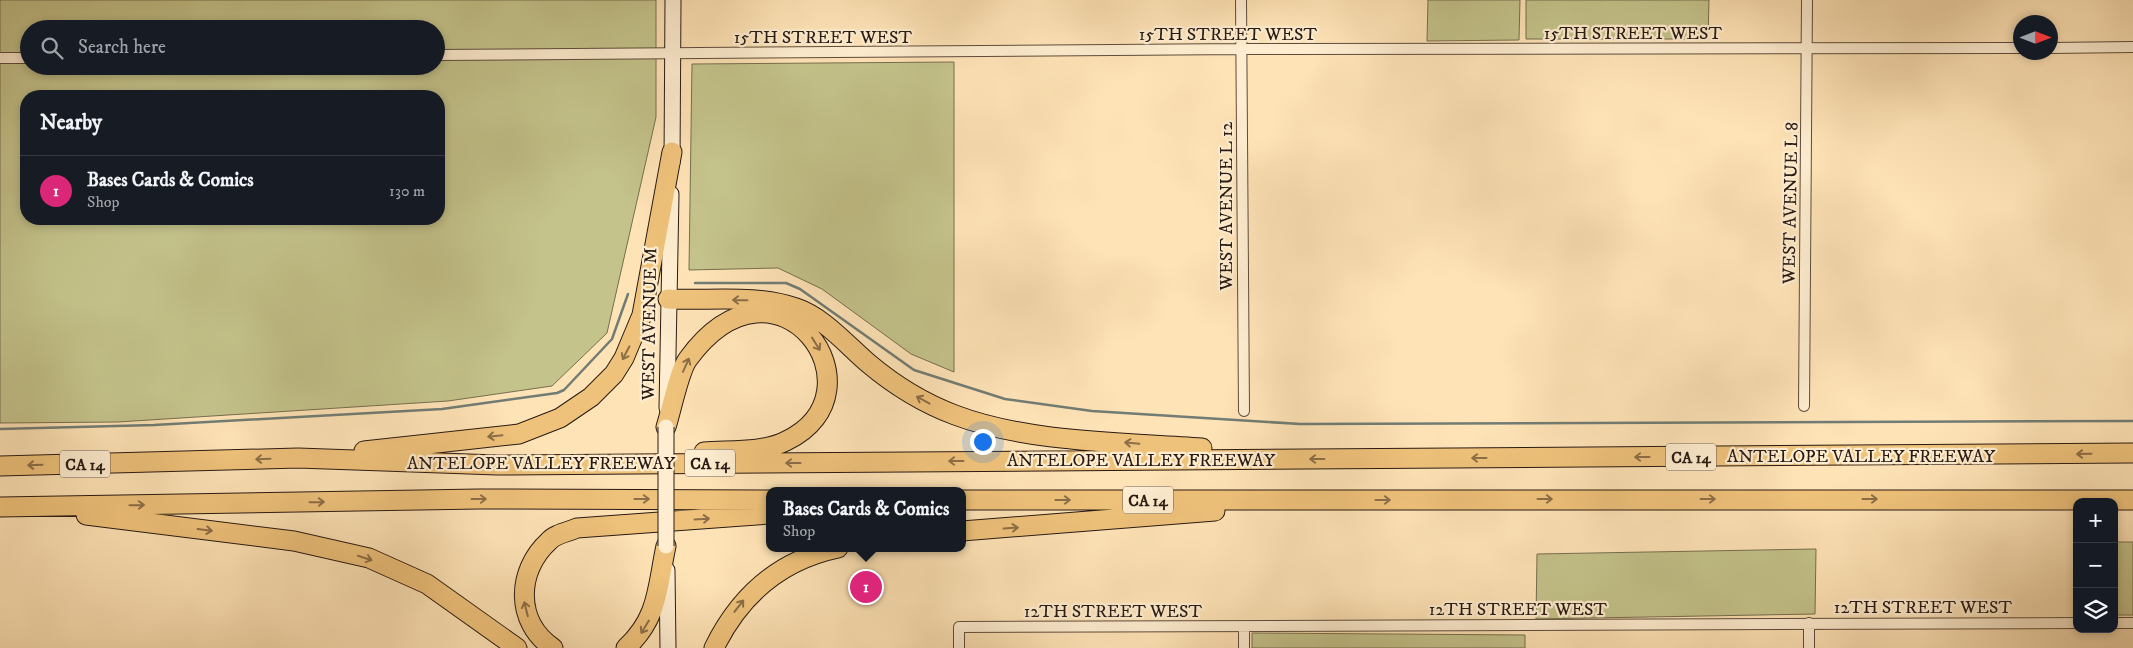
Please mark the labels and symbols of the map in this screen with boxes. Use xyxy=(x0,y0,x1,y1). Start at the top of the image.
north arrow xyxy=(2013,15,2058,60)
street label: 15TH STREET WEST xyxy=(1544,23,1723,45)
street label: 15TH STREET WEST xyxy=(1139,24,1318,46)
street label: 15TH STREET WEST xyxy=(734,27,913,49)
street label: WEST AVENUE L 12 xyxy=(1216,121,1238,291)
street label: WEST AVENUE L 8 xyxy=(1779,122,1803,285)
street label: WEST AVENUE M xyxy=(638,247,662,402)
one-way arrow xyxy=(732,295,748,305)
one-way arrow xyxy=(811,337,822,351)
one-way arrow xyxy=(621,345,631,360)
one-way arrow xyxy=(682,357,692,372)
one-way arrow xyxy=(917,395,931,405)
your location xyxy=(970,429,996,455)
one-way arrow xyxy=(488,431,504,441)
one-way arrow xyxy=(1125,438,1141,447)
road number: CA 14 xyxy=(1666,444,1716,471)
street label: ANTELOPE VALLEY FREEWAY xyxy=(1727,446,1996,468)
road number: CA 14 xyxy=(685,449,735,476)
one-way arrow xyxy=(2077,449,2093,459)
road number: CA 14 xyxy=(60,450,110,478)
street label: ANTELOPE VALLEY FREEWAY xyxy=(1007,450,1276,472)
one-way arrow xyxy=(1634,452,1650,462)
street label: ANTELOPE VALLEY FREEWAY xyxy=(407,453,676,475)
one-way arrow xyxy=(1472,453,1488,463)
one-way arrow xyxy=(256,454,272,464)
one-way arrow xyxy=(1309,454,1326,464)
one-way arrow xyxy=(948,456,964,466)
one-way arrow xyxy=(786,458,802,468)
one-way arrow xyxy=(27,460,44,470)
road number: CA 14 xyxy=(1123,486,1173,514)
one-way arrow xyxy=(470,494,487,504)
one-way arrow xyxy=(633,494,649,504)
one-way arrow xyxy=(1536,494,1553,504)
one-way arrow xyxy=(1699,494,1715,504)
one-way arrow xyxy=(1862,494,1878,504)
one-way arrow xyxy=(1055,495,1071,505)
one-way arrow xyxy=(1374,495,1390,505)
one-way arrow xyxy=(308,497,324,507)
one-way arrow xyxy=(128,500,144,510)
one-way arrow xyxy=(693,514,709,523)
one-way arrow xyxy=(1003,523,1019,532)
one-way arrow xyxy=(197,525,213,535)
one-way arrow xyxy=(357,553,373,563)
pin: 1 xyxy=(850,568,882,606)
street label: 12TH STREET WEST xyxy=(1834,597,2013,619)
street label: 12TH STREET WEST xyxy=(1429,599,1608,621)
one-way arrow xyxy=(734,600,745,613)
street label: 12TH STREET WEST xyxy=(1024,601,1203,623)
one-way arrow xyxy=(521,602,530,618)
one-way arrow xyxy=(639,619,649,633)

